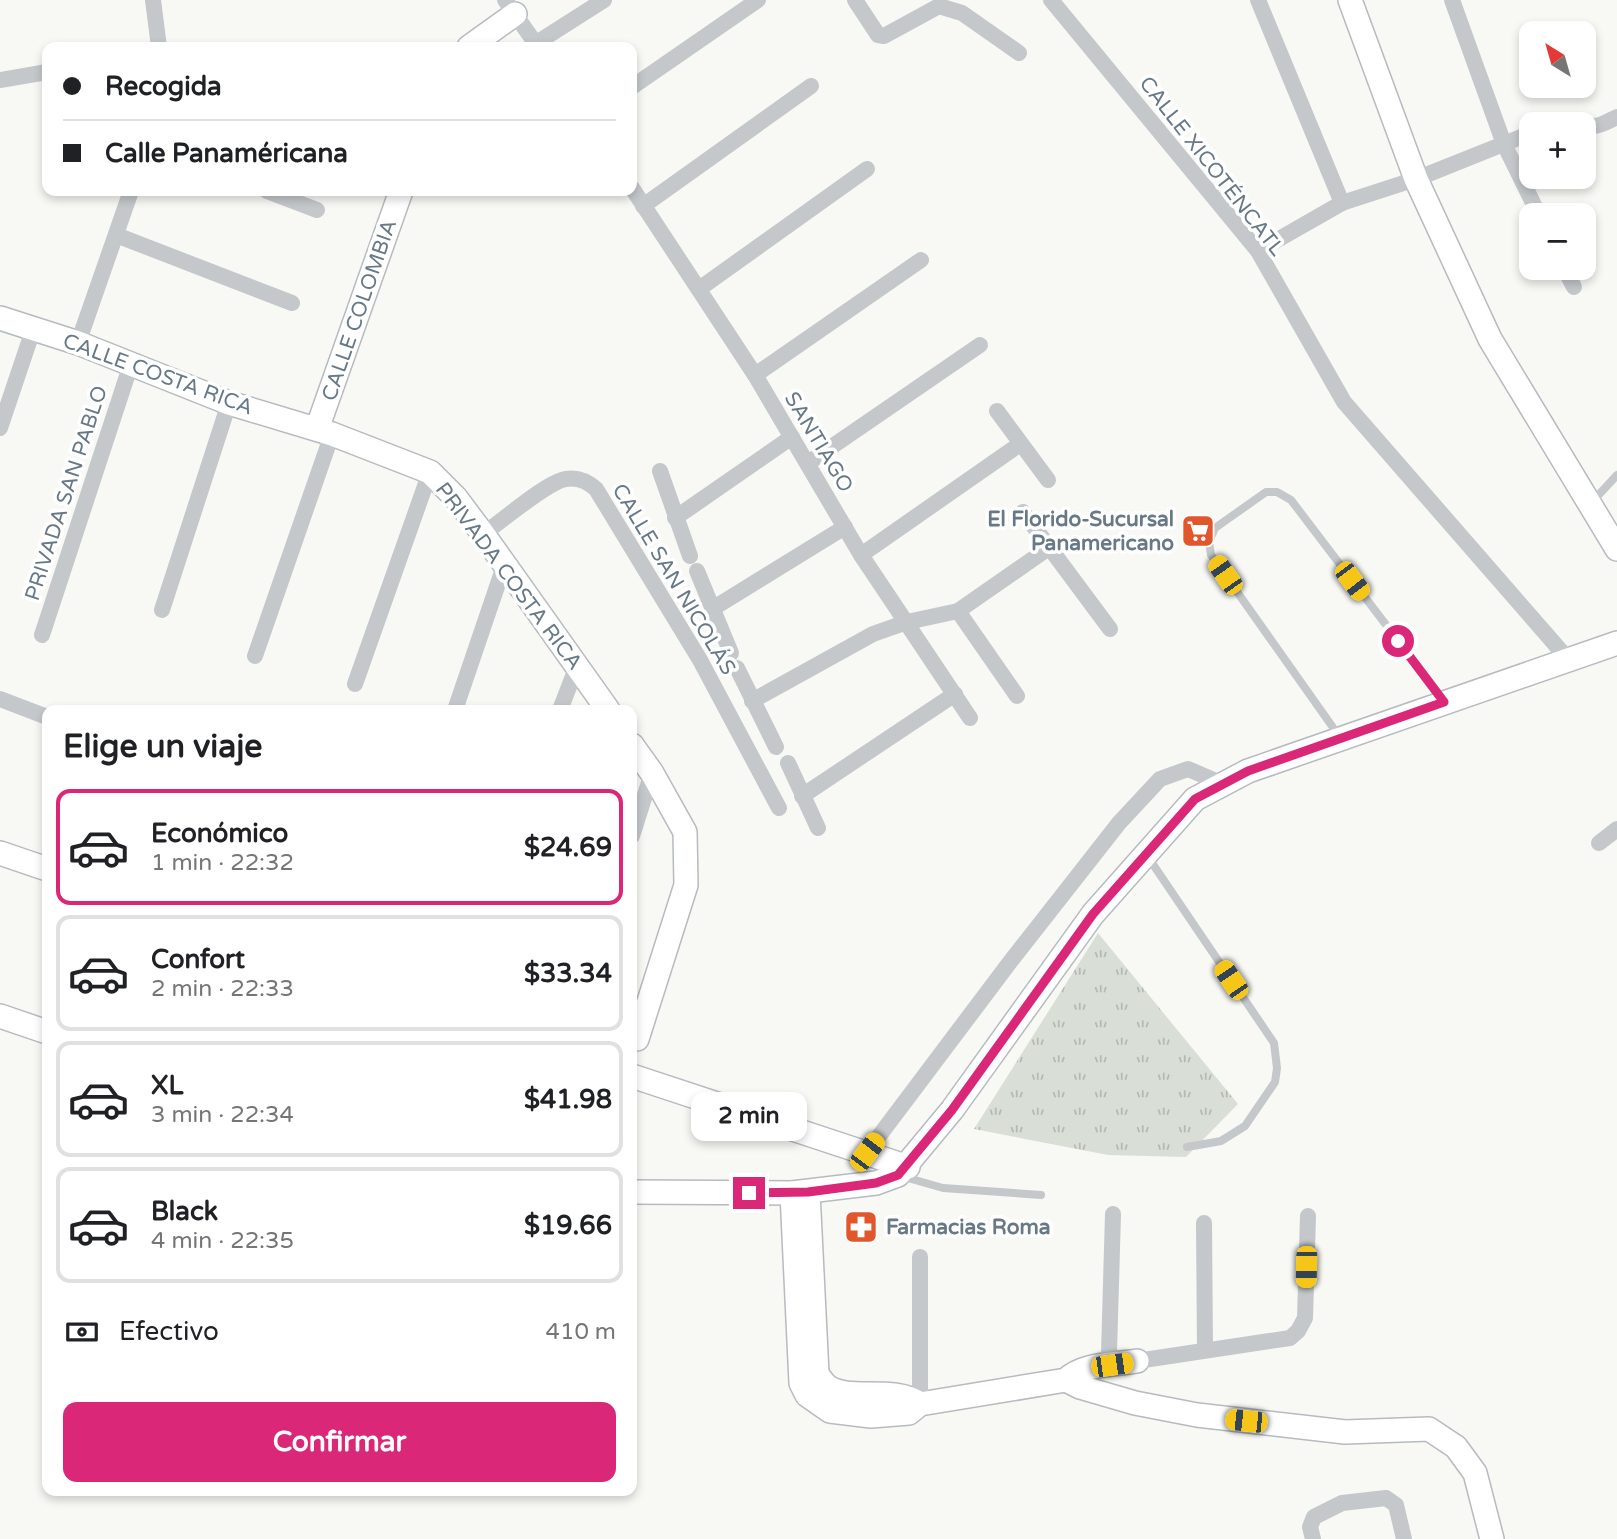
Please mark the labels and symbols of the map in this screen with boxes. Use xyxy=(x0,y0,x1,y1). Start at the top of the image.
north arrow xyxy=(1519,21,1596,98)
street label: CALLE XICOTÉNCATL xyxy=(1134,72,1289,261)
street label: CALLE COLOMBIA xyxy=(317,216,402,404)
street label: CALLE COSTA RICA xyxy=(59,328,256,421)
street label: PRIVADA SAN PABLO xyxy=(20,383,113,604)
street label: SANTIAGO xyxy=(779,388,858,497)
street label: PRIVADA COSTA RICA xyxy=(430,478,587,675)
street label: CALLE SAN NICOLÁS xyxy=(607,479,741,679)
place label: El Florido-Sucursal Panamericano xyxy=(987,507,1174,556)
supermarket icon: El Florido-Sucursal Panamericano xyxy=(1179,512,1217,550)
car xyxy=(1205,552,1246,598)
car xyxy=(1331,558,1374,604)
route start xyxy=(1382,625,1414,657)
car xyxy=(1211,957,1252,1003)
callout: 2 min xyxy=(691,1092,807,1140)
car xyxy=(846,1129,889,1175)
route end xyxy=(733,1177,765,1209)
pharmacy icon: Farmacias Roma xyxy=(842,1208,880,1246)
place label: Farmacias Roma xyxy=(886,1215,1051,1240)
car xyxy=(1296,1246,1317,1288)
car xyxy=(1090,1352,1135,1378)
car xyxy=(1225,1408,1268,1434)

